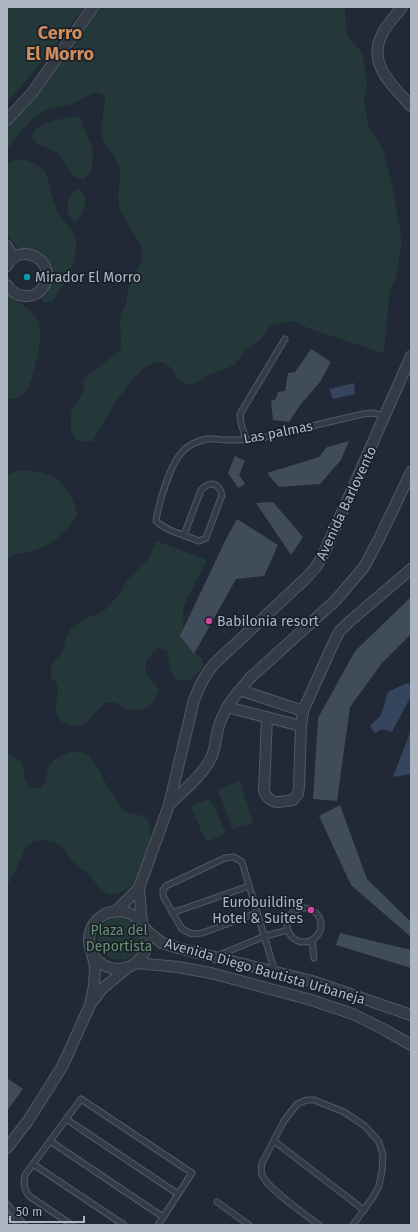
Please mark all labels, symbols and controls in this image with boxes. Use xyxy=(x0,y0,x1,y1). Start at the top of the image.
district label: Cerro El Morro xyxy=(26,22,94,65)
place label: Mirador El Morro xyxy=(35,269,141,286)
marker: Mirador El Morro xyxy=(22,272,32,282)
street label: Las palmas xyxy=(242,417,315,448)
street label: Avenida Barlovento xyxy=(313,444,380,563)
place label: Babilonia resort xyxy=(217,613,320,630)
marker: Babilonia resort xyxy=(204,616,214,626)
place label: Eurobuilding Hotel & Suites xyxy=(212,894,304,927)
marker: Eurobuilding Hotel & Suites xyxy=(306,905,316,915)
park label: Plaza del Deportista xyxy=(86,922,152,955)
street label: Avenida Diego Bautista Urbaneja xyxy=(163,935,367,1008)
scale bar xyxy=(10,1198,84,1224)
text: 50 m xyxy=(16,1205,42,1219)

